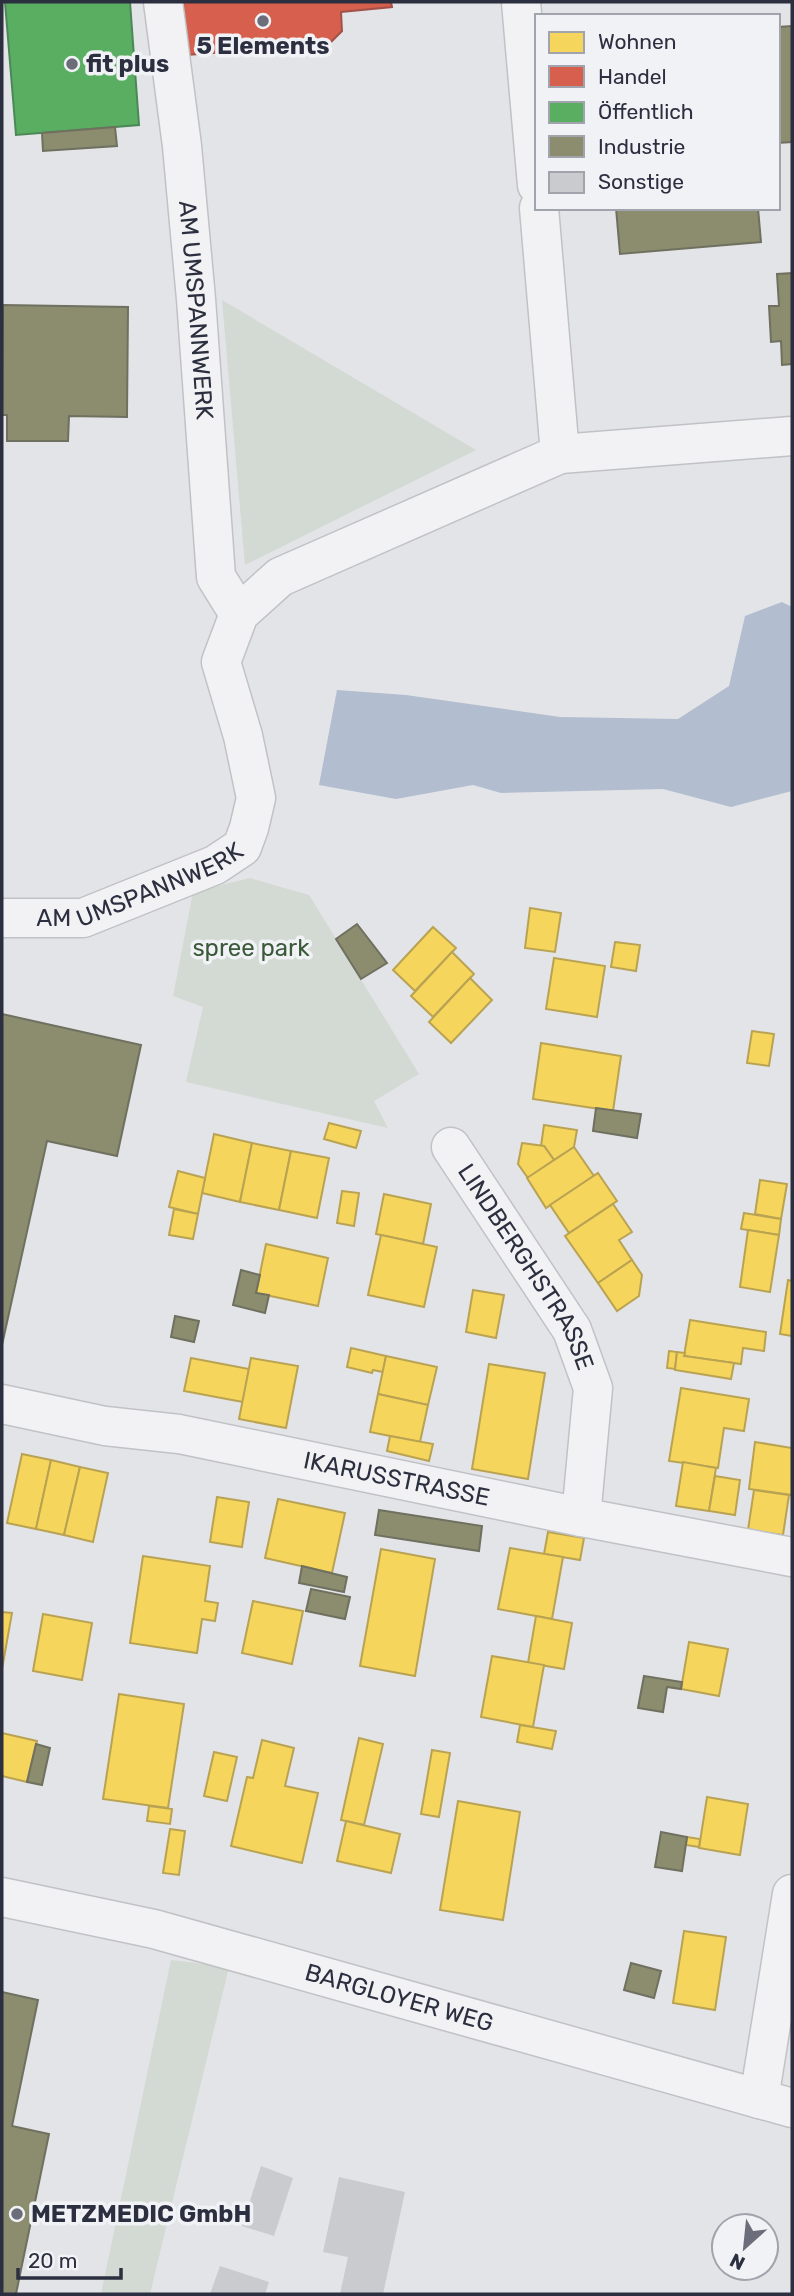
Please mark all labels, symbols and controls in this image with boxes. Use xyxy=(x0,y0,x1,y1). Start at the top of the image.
marker: 5 Elements xyxy=(255,13,271,29)
legend xyxy=(535,14,780,210)
text: Wohnen xyxy=(598,29,676,54)
place label: 5 Elements xyxy=(196,32,330,60)
place label: fit plus xyxy=(86,50,169,78)
marker: fit plus xyxy=(64,56,80,72)
text: Handel xyxy=(598,64,667,89)
text: Öffentlich xyxy=(598,99,694,124)
text: Industrie xyxy=(598,134,685,159)
text: Sonstige xyxy=(598,169,684,194)
street label: AM UMSPANNWERK xyxy=(173,199,219,421)
street label: AM UMSPANNWERK xyxy=(36,836,249,933)
park label: spree park xyxy=(192,934,310,962)
street label: LINDBERGHSTRASSE xyxy=(452,1159,599,1374)
street label: IKARUSSTRASSE xyxy=(301,1446,492,1512)
street label: BARGLOYER WEG xyxy=(302,1958,496,2037)
place label: METZMEDIC GmbH xyxy=(31,2200,251,2228)
marker: METZMEDIC GmbH xyxy=(9,2206,25,2222)
north arrow xyxy=(710,2212,780,2282)
scale bar xyxy=(18,2236,121,2280)
text: 20 m xyxy=(28,2248,77,2273)
text: N xyxy=(726,2248,749,2275)

